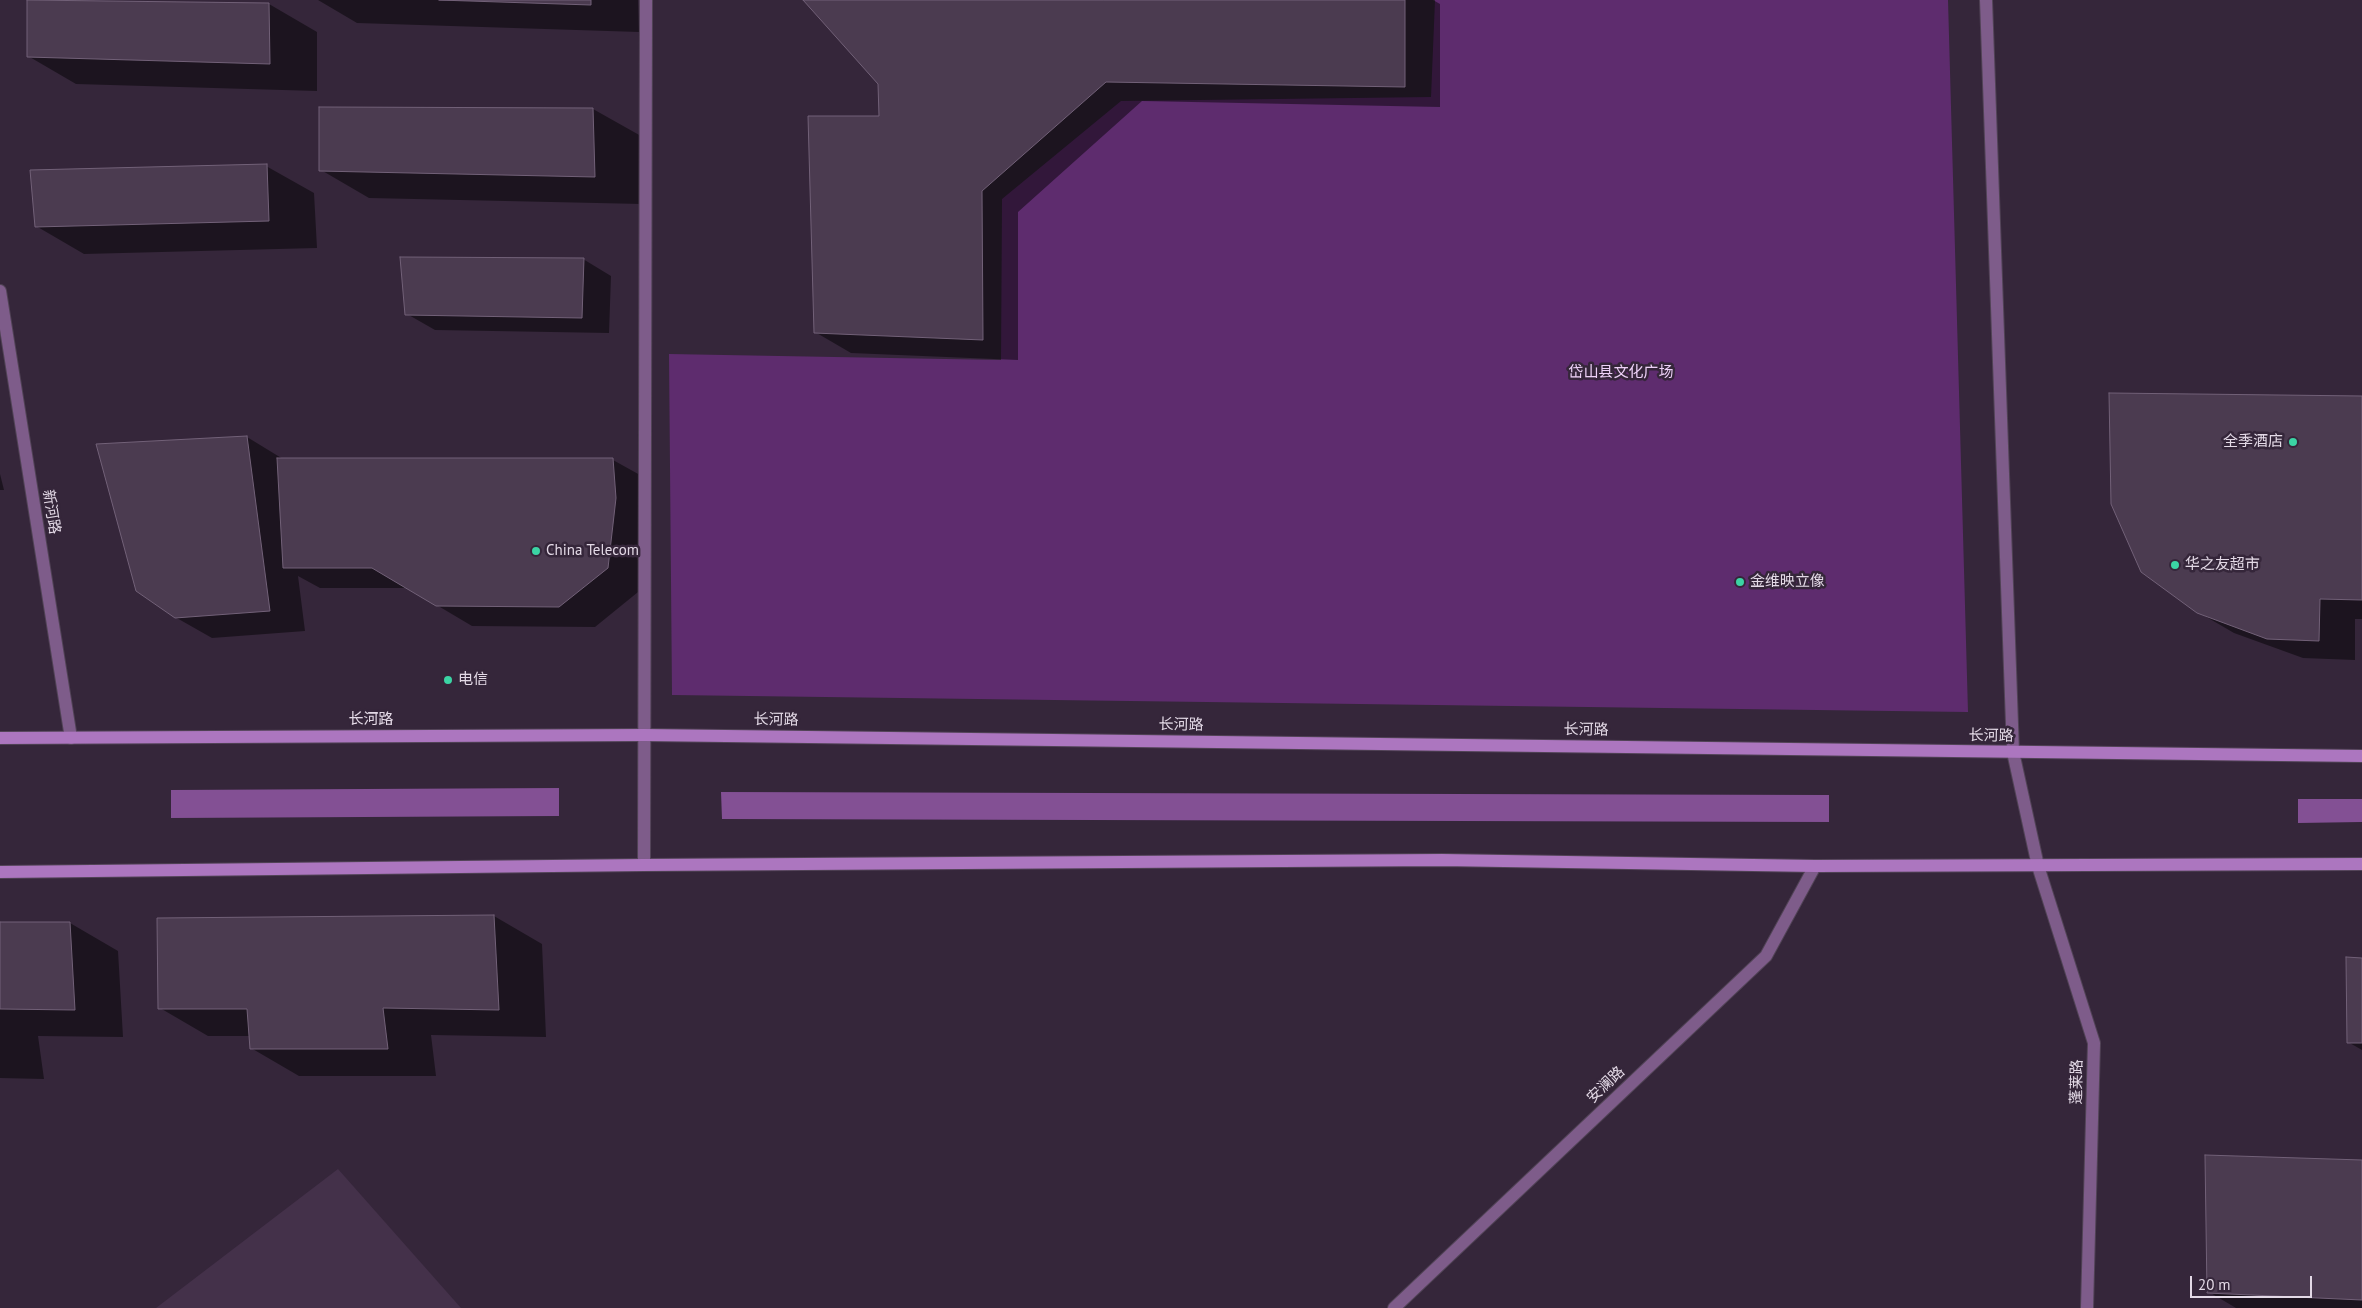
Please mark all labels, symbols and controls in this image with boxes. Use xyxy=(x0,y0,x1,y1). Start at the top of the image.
park label: 岱山县文化广场 xyxy=(1569,364,1673,382)
place label: 全季酒店 xyxy=(2223,433,2283,451)
marker: 全季酒店 xyxy=(2287,436,2299,448)
street label: 新河路 xyxy=(39,488,63,536)
place label: China Telecom xyxy=(546,542,639,560)
marker: China Telecom xyxy=(530,545,542,557)
place label: 华之友超市 xyxy=(2185,556,2260,574)
marker: 华之友超市 xyxy=(2169,559,2181,571)
place label: 金维映立像 xyxy=(1750,573,1825,591)
marker: 金维映立像 xyxy=(1734,576,1746,588)
place label: 电信 xyxy=(458,671,488,689)
marker: 电信 xyxy=(442,674,454,686)
street label: 长河路 xyxy=(349,711,393,729)
street label: 长河路 xyxy=(753,711,799,729)
street label: 长河路 xyxy=(1158,716,1204,734)
street label: 长河路 xyxy=(1563,721,1609,739)
street label: 长河路 xyxy=(1968,727,2014,745)
street label: 蓬莱路 xyxy=(2068,1059,2086,1105)
street label: 安澜路 xyxy=(1584,1063,1628,1107)
scale bar xyxy=(2192,1266,2314,1298)
text: 20 m xyxy=(2198,1275,2231,1294)

